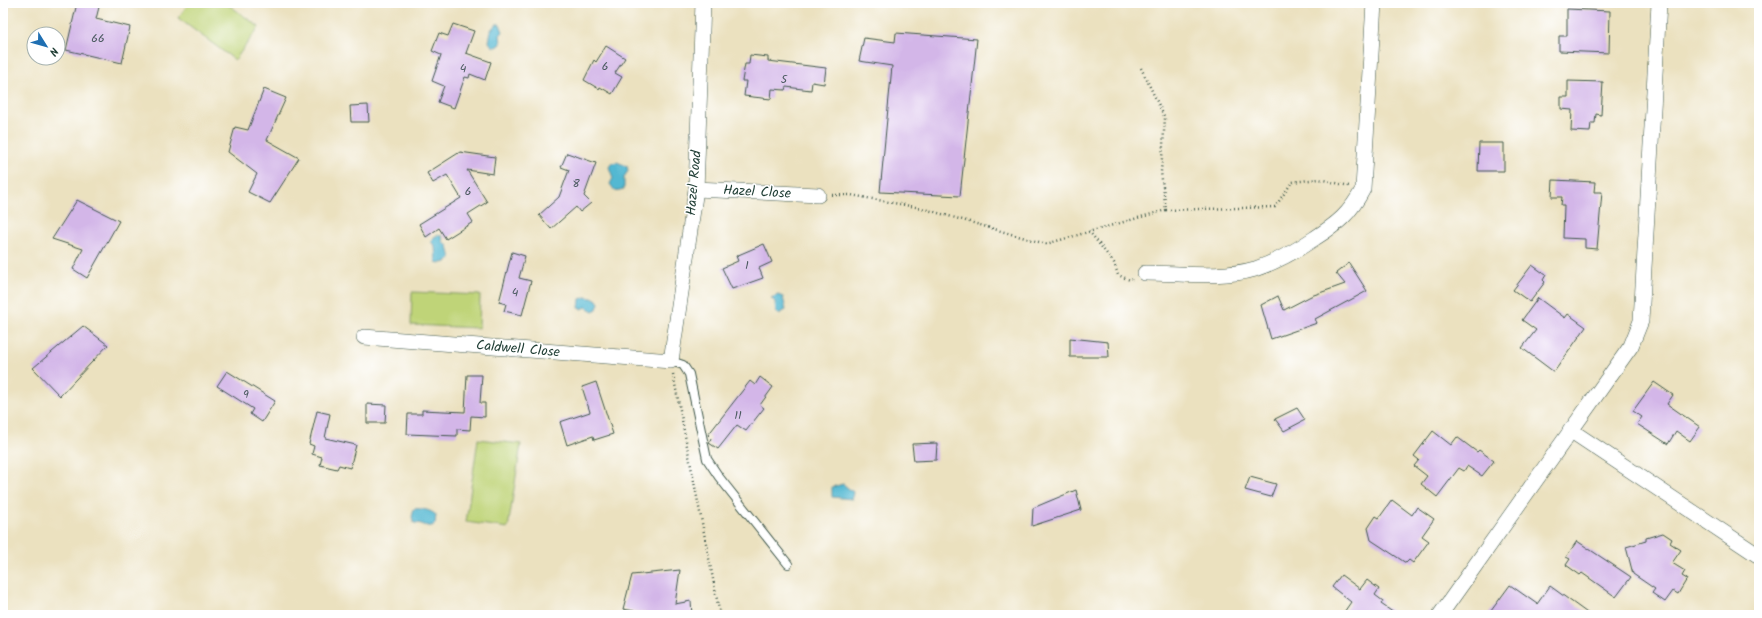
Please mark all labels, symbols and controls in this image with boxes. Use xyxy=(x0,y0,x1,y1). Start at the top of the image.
north arrow xyxy=(26,26,66,66)
house number: 66 xyxy=(91,29,105,48)
text: N xyxy=(44,43,62,60)
house number: 6 xyxy=(602,57,608,76)
house number: 4 xyxy=(460,59,467,78)
house number: 5 xyxy=(781,70,789,89)
street label: Hazel Road xyxy=(680,148,708,217)
house number: 8 xyxy=(572,174,580,193)
street label: Hazel Close xyxy=(723,179,792,205)
house number: 6 xyxy=(465,182,471,201)
house number: 1 xyxy=(745,256,749,275)
house number: 4 xyxy=(512,283,519,302)
street label: Caldwell Close xyxy=(475,334,561,364)
house number: 9 xyxy=(243,385,249,404)
house number: 11 xyxy=(734,406,742,425)

